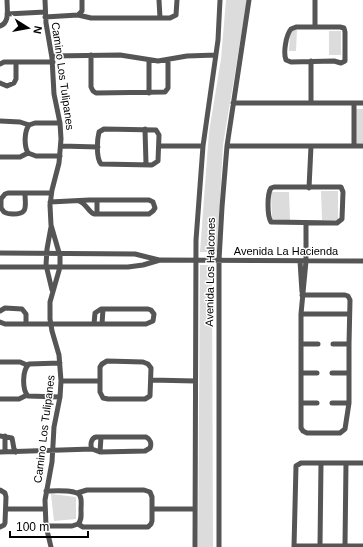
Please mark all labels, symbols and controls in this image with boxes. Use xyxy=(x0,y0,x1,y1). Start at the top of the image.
north arrow xyxy=(8,8,48,48)
street label: Camino Los Tulipanes xyxy=(49,21,77,131)
text: N xyxy=(31,25,44,35)
street label: Avenida Los Halcones xyxy=(203,217,217,327)
street label: Avenida La Hacienda xyxy=(234,245,339,257)
street label: Camino Los Tulipanes xyxy=(31,374,57,484)
scale bar xyxy=(10,513,88,539)
text: 100 m xyxy=(16,520,49,534)

